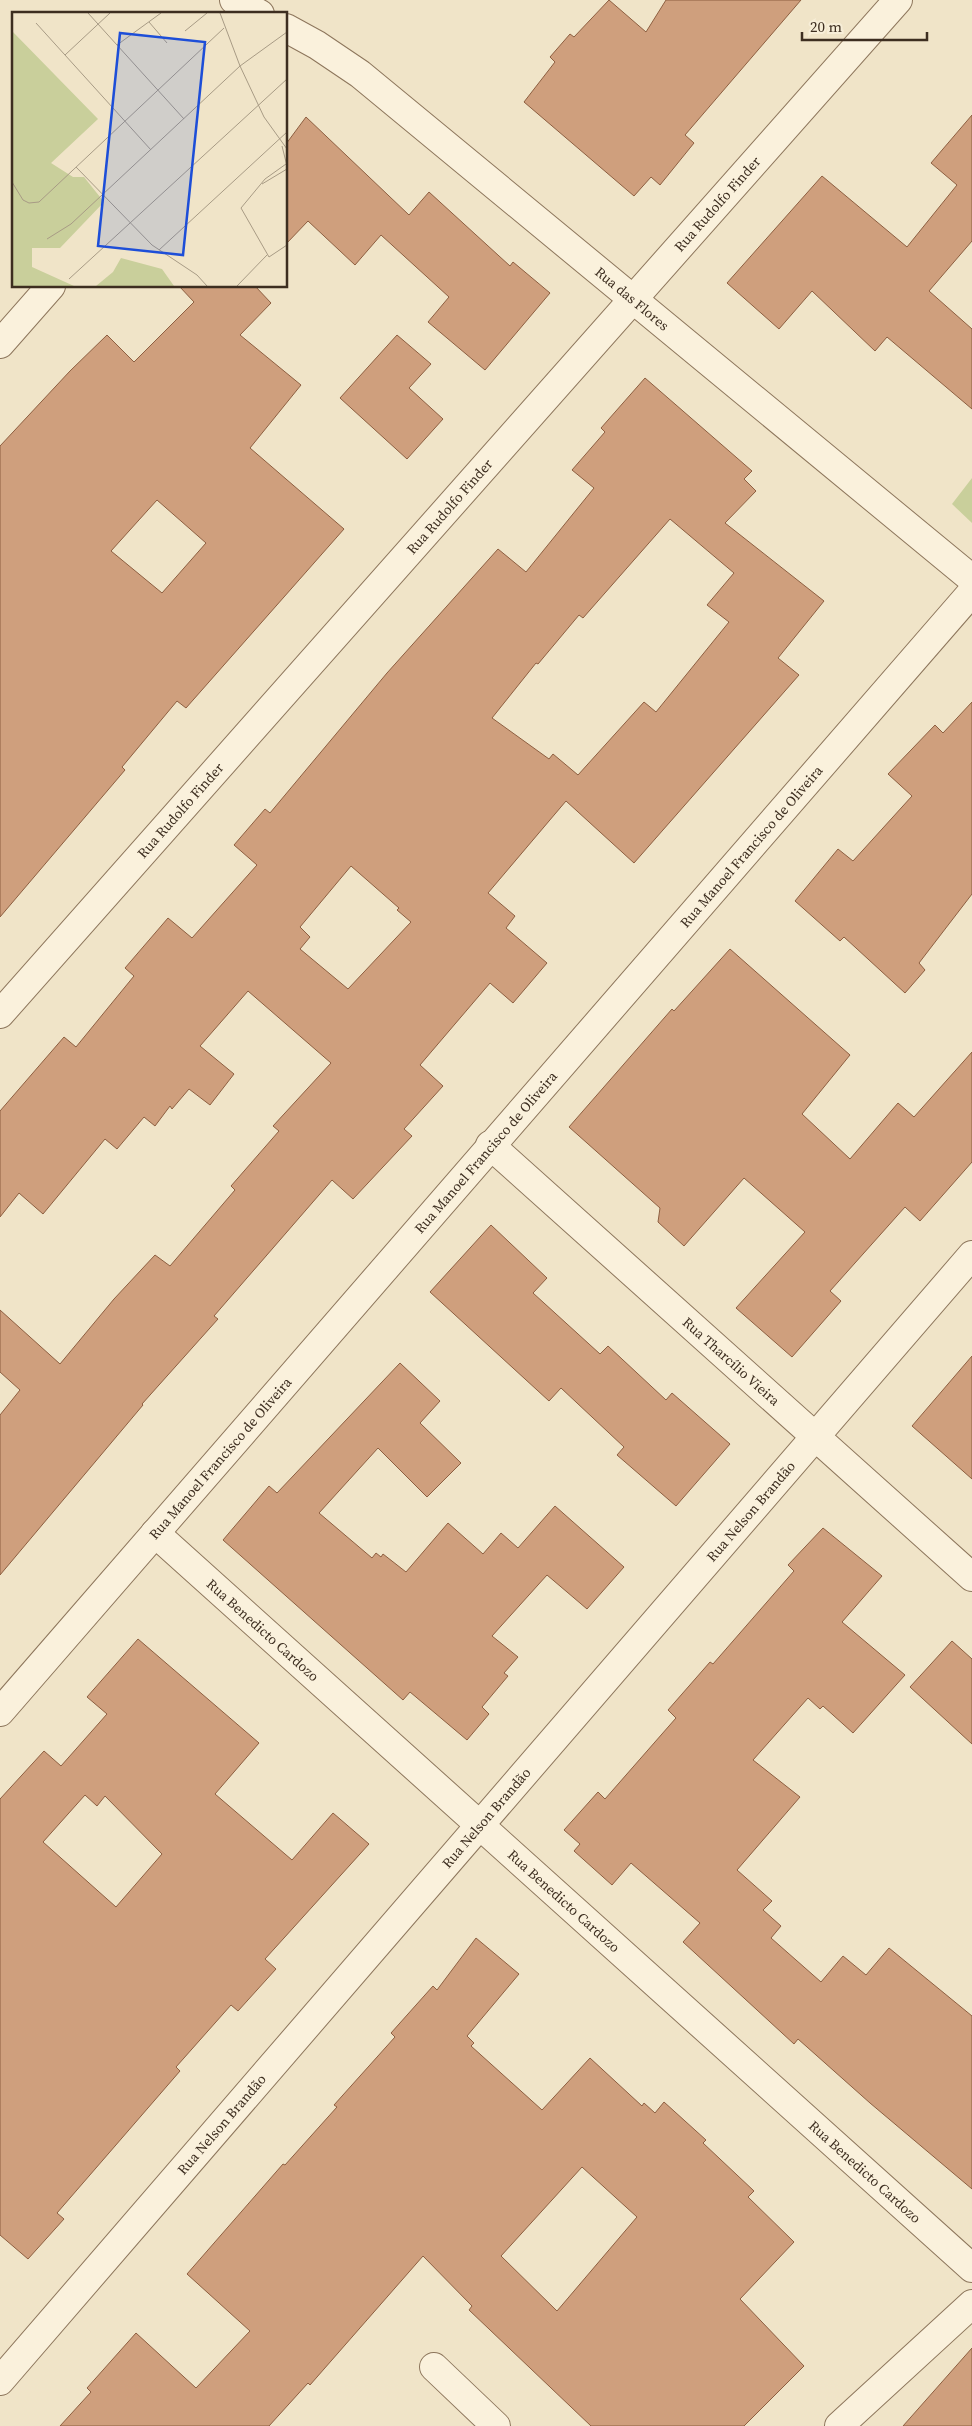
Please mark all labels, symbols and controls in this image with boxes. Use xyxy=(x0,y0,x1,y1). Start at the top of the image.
scale bar xyxy=(802,10,927,42)
inset map xyxy=(12,12,288,288)
text: 20 m xyxy=(810,16,842,37)
street label: Rua Rudolfo Finder xyxy=(670,152,765,256)
street label: Rua das Flores xyxy=(591,262,674,335)
street label: Rua Rudolfo Finder xyxy=(402,454,497,559)
street label: Rua Rudolfo Finder xyxy=(133,758,228,863)
street label: Rua Manoel Francisco de Oliveira xyxy=(675,760,828,932)
street label: Rua Manoel Francisco de Oliveira xyxy=(410,1066,562,1238)
street label: Rua Tharcílio Vieira xyxy=(678,1312,785,1411)
street label: Rua Manoel Francisco de Oliveira xyxy=(144,1372,297,1544)
street label: Rua Nelson Brandão xyxy=(702,1456,800,1566)
street label: Rua Benedicto Cardozo xyxy=(202,1574,324,1686)
street label: Rua Nelson Brandão xyxy=(437,1763,535,1872)
street label: Rua Benedicto Cardozo xyxy=(503,1845,625,1957)
street label: Rua Nelson Brandão xyxy=(172,2069,271,2179)
street label: Rua Benedicto Cardozo xyxy=(804,2116,926,2228)

